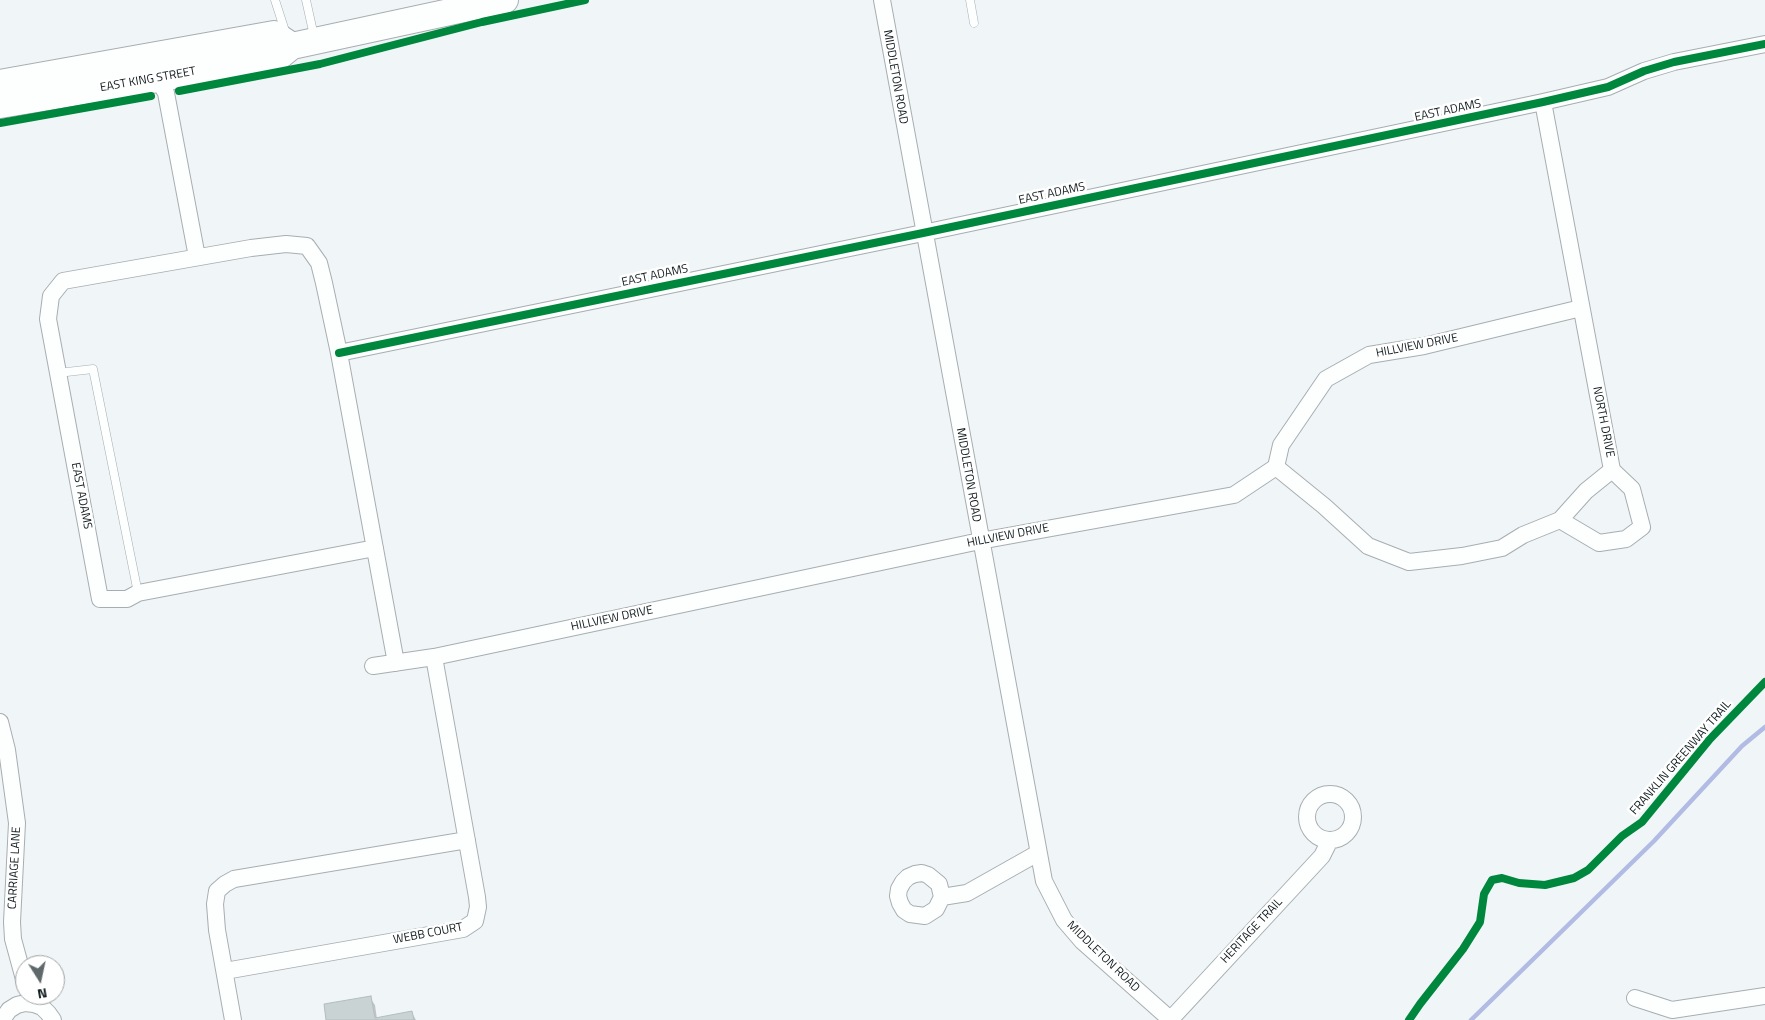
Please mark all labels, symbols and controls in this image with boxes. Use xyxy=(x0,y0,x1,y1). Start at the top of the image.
street label: MIDDLETON ROAD xyxy=(880,29,910,125)
street label: EAST KING STREET xyxy=(99,64,197,96)
street label: EAST ADAMS xyxy=(1413,97,1483,125)
street label: EAST ADAMS xyxy=(1017,180,1087,208)
street label: EAST ADAMS xyxy=(620,262,690,290)
street label: HILLVIEW DRIVE xyxy=(1375,331,1459,361)
street label: NORTH DRIVE xyxy=(1589,385,1617,459)
street label: MIDDLETON ROAD xyxy=(953,427,983,523)
street label: EAST ADAMS xyxy=(67,461,95,531)
street label: HILLVIEW DRIVE xyxy=(966,521,1050,551)
street label: HILLVIEW DRIVE xyxy=(570,603,654,635)
street label: FRANKLIN GREENWAY TRAIL xyxy=(1627,698,1735,818)
street label: CARRIAGE LANE xyxy=(6,826,24,910)
street label: HERITAGE TRAIL xyxy=(1218,895,1286,967)
street label: MIDDLETON ROAD xyxy=(1064,919,1142,995)
street label: WEBB COURT xyxy=(392,920,464,948)
north arrow xyxy=(15,955,65,1005)
text: N xyxy=(36,983,49,1005)

